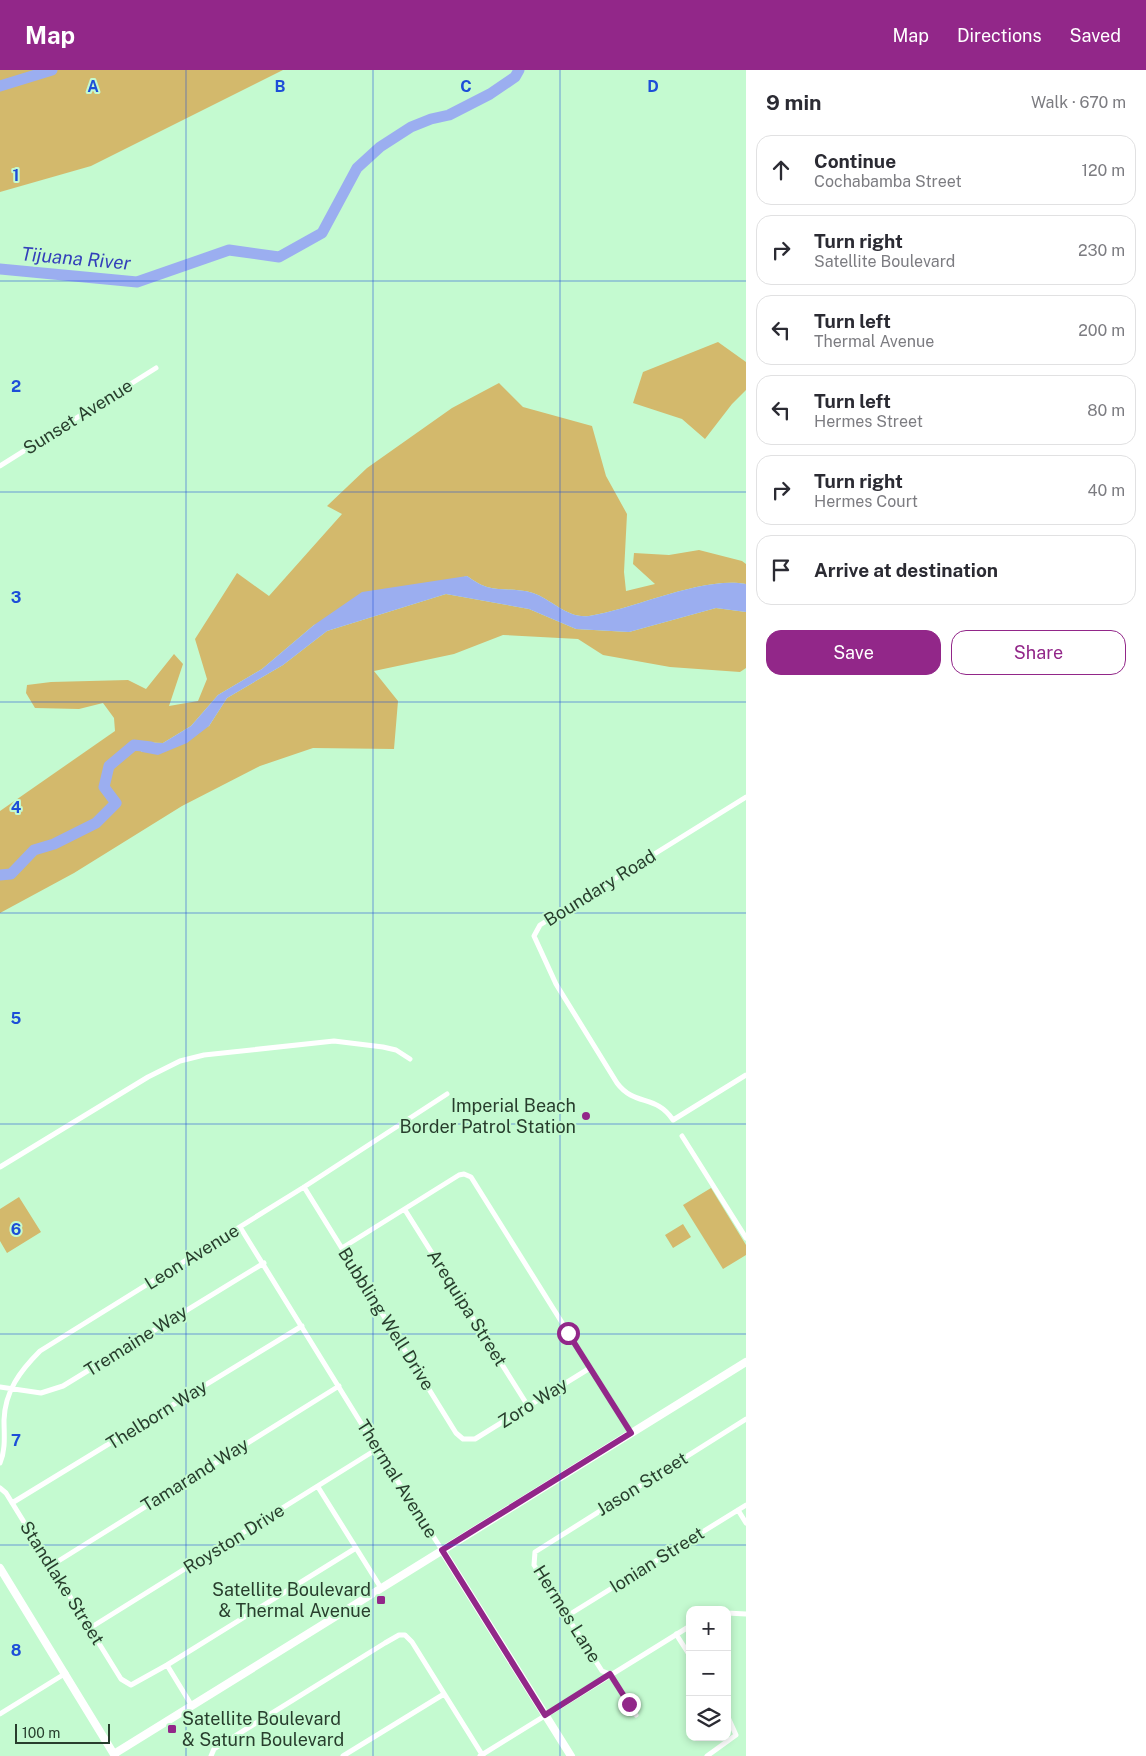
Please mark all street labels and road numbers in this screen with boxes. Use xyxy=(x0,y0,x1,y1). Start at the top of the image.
street label: Sunset Avenue xyxy=(19,375,136,459)
street label: Boundary Road xyxy=(540,845,659,930)
street label: Leon Avenue xyxy=(141,1219,243,1294)
street label: Bubbling Well Drive xyxy=(334,1244,439,1394)
street label: Arequipa Street xyxy=(423,1246,512,1370)
street label: Tremaine Way xyxy=(80,1300,191,1381)
street label: Zoro Way xyxy=(494,1373,572,1432)
street label: Thelborn Way xyxy=(103,1375,211,1454)
street label: Thermal Avenue xyxy=(353,1416,442,1542)
street label: Tamarand Way xyxy=(137,1433,253,1516)
street label: Jason Street xyxy=(592,1447,691,1520)
street label: Royston Drive xyxy=(179,1499,288,1578)
street label: Standlake Street xyxy=(16,1517,109,1648)
street label: Ionian Street xyxy=(606,1522,708,1597)
street label: Hermes Lane xyxy=(529,1561,606,1666)

